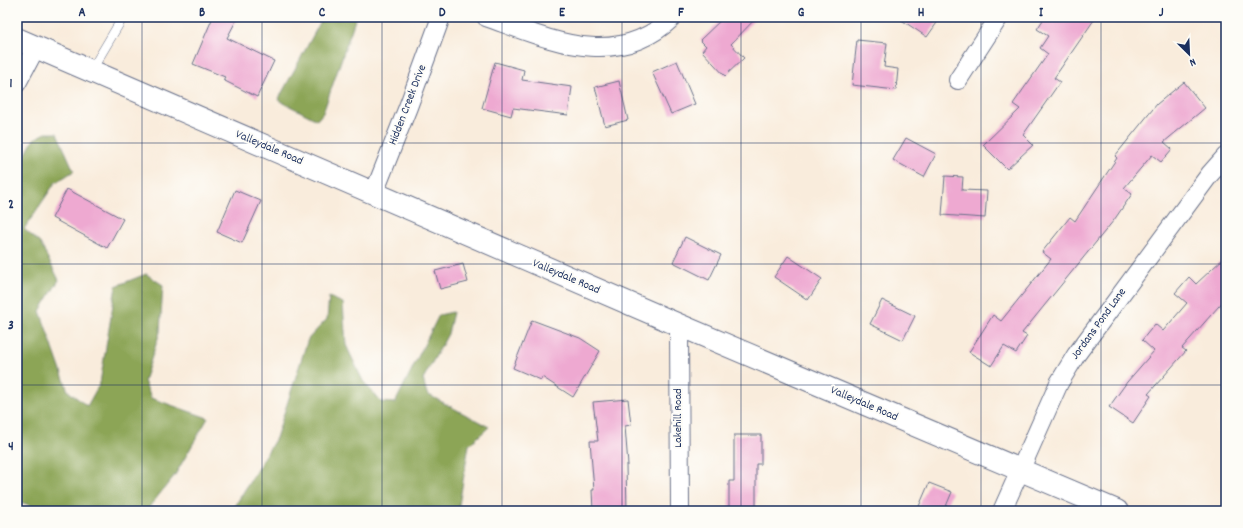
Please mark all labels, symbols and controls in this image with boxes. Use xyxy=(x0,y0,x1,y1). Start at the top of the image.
text: A xyxy=(78,4,86,23)
text: B xyxy=(199,4,205,23)
text: C xyxy=(319,4,326,23)
text: D xyxy=(439,4,446,23)
text: E xyxy=(559,4,566,23)
text: F xyxy=(678,4,684,23)
text: G xyxy=(798,4,805,23)
text: H xyxy=(918,4,925,23)
text: I xyxy=(1039,4,1044,23)
text: J xyxy=(1159,4,1164,23)
north arrow xyxy=(1169,34,1209,74)
text: N xyxy=(1186,53,1198,70)
street label: Hidden Creek Drive xyxy=(385,62,431,148)
text: 1 xyxy=(10,75,13,94)
street label: Valleydale Road xyxy=(233,126,305,170)
text: 2 xyxy=(8,196,14,215)
street label: Valleydale Road xyxy=(530,255,602,299)
street label: Jordans Pond Lane xyxy=(1067,285,1131,363)
text: 3 xyxy=(8,317,14,336)
street label: Valleydale Road xyxy=(828,382,900,426)
street label: Lakehill Road xyxy=(670,388,687,448)
text: 4 xyxy=(8,438,14,457)

